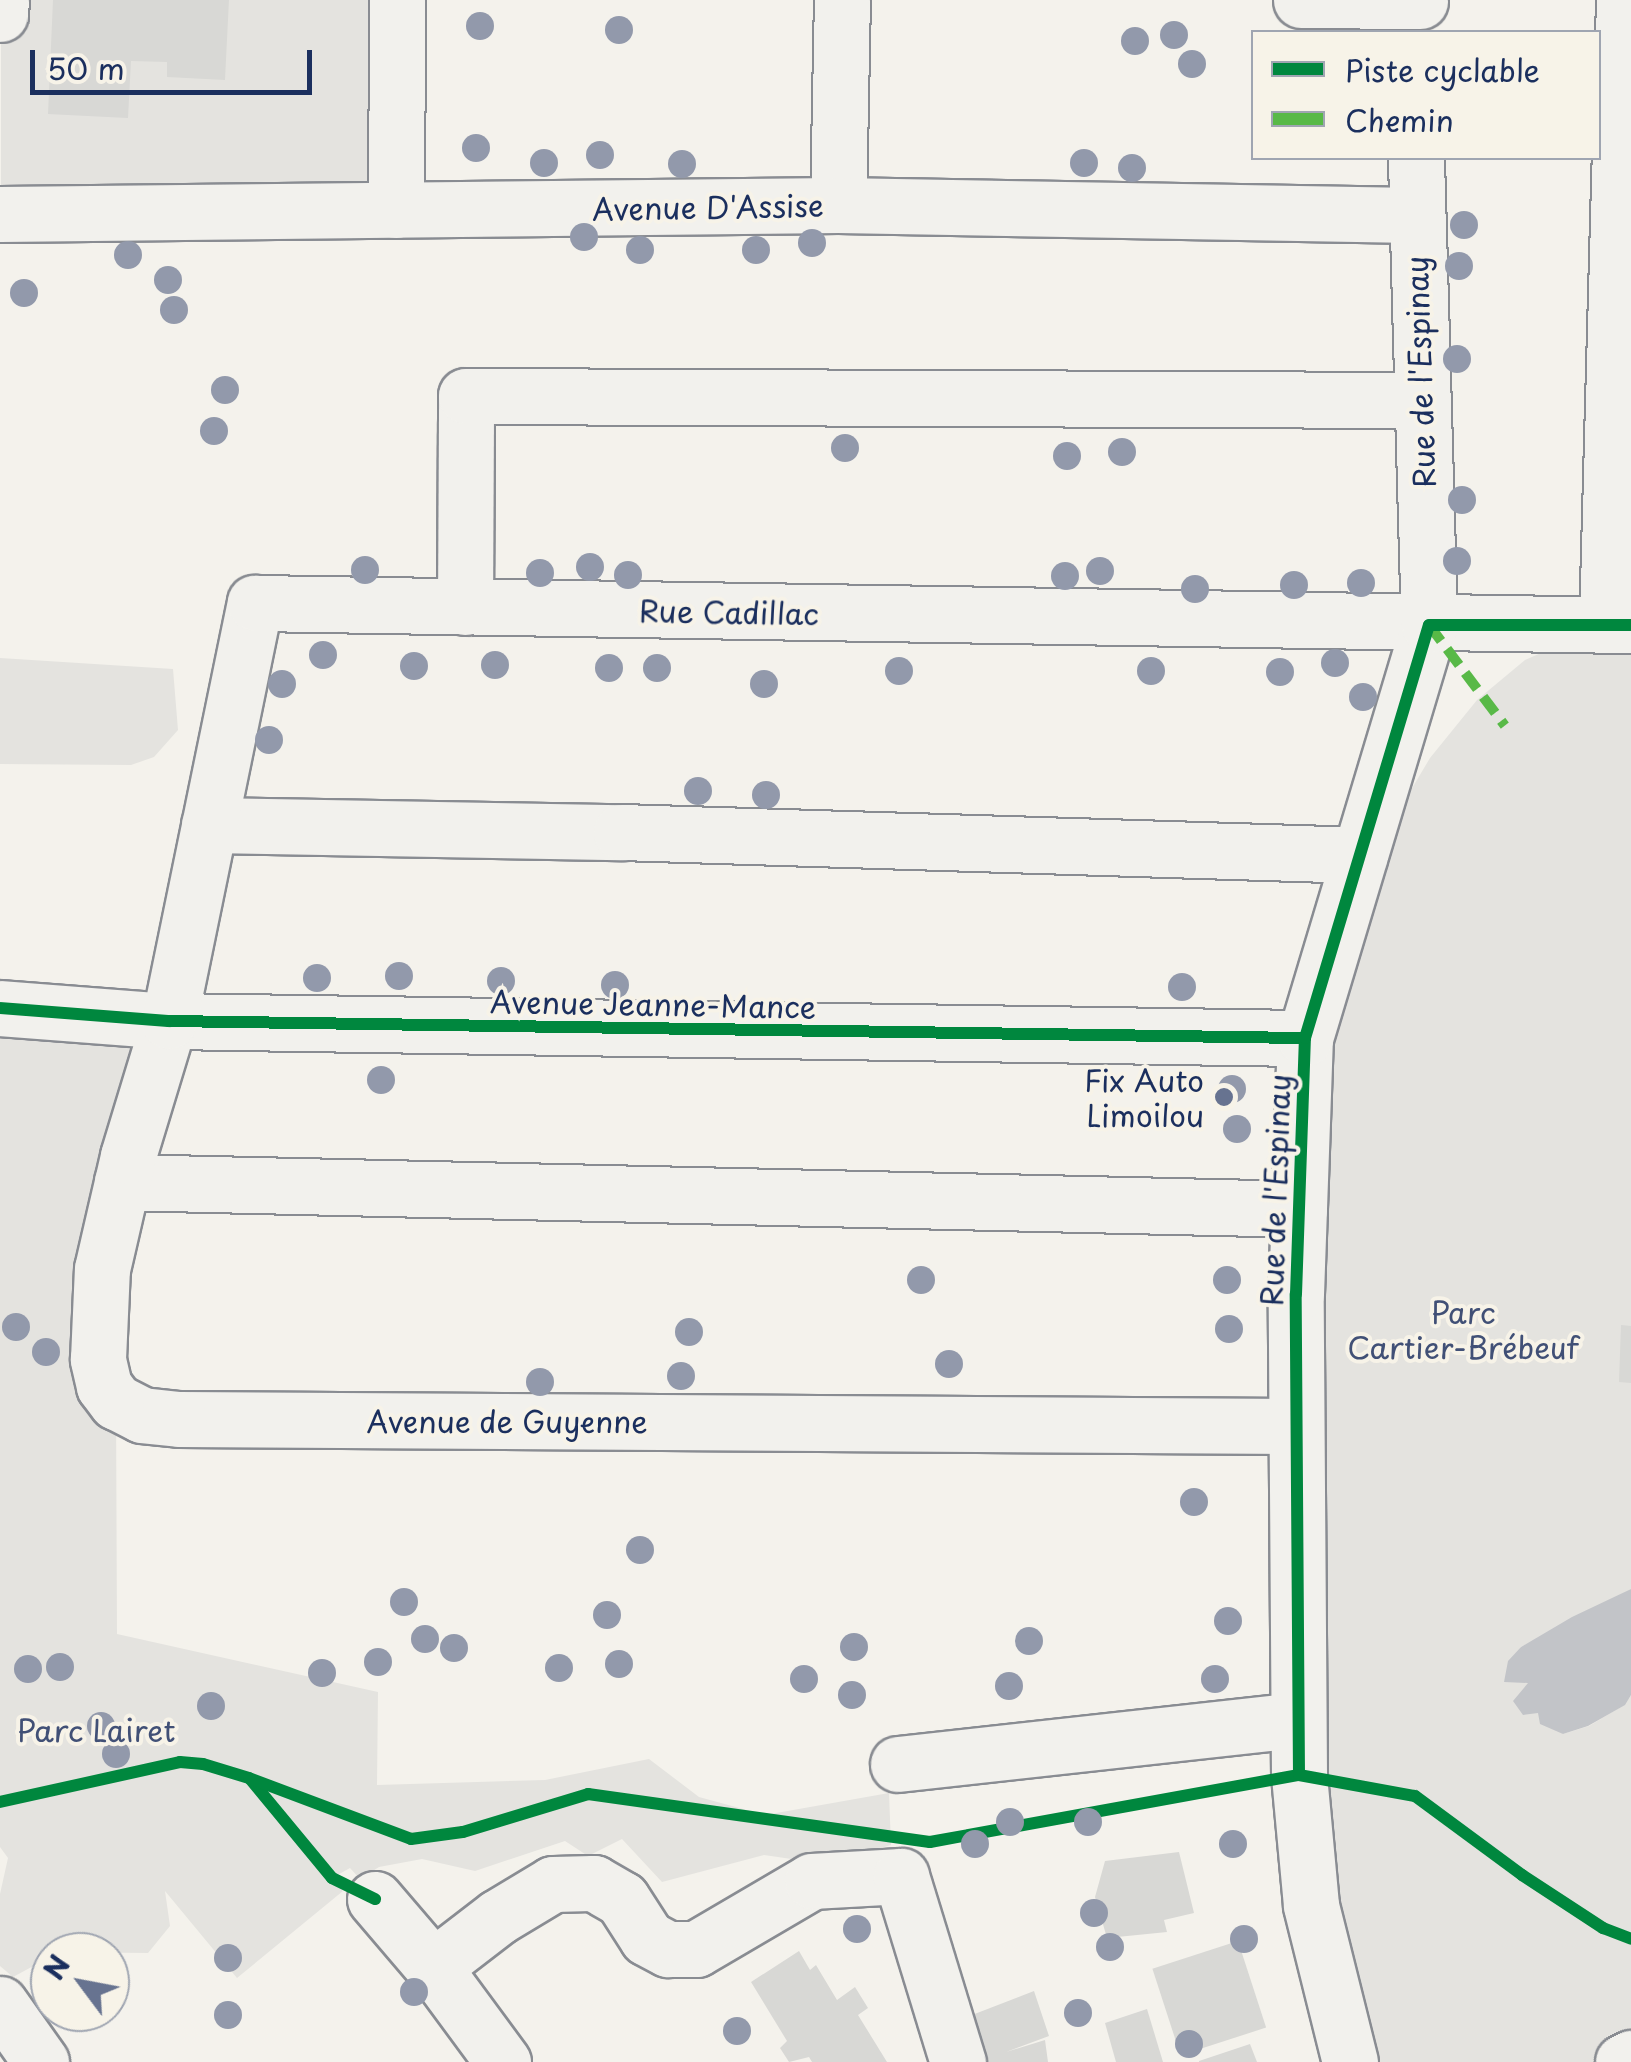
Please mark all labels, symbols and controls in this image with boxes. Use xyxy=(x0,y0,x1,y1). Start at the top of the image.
scale bar xyxy=(35,30,318,92)
legend xyxy=(1251,30,1601,160)
text: 50 m xyxy=(47,45,125,90)
text: Piste cyclable xyxy=(1345,47,1540,92)
text: Chemin xyxy=(1345,97,1454,142)
street label: Avenue D'Assise xyxy=(592,187,824,227)
street label: Rue de l'Espinay xyxy=(1398,253,1442,491)
street label: Rue Cadillac xyxy=(638,592,820,632)
street label: Avenue Jeanne-Mance xyxy=(490,983,816,1025)
place label: Fix Auto Limoilou xyxy=(1084,1062,1204,1132)
street label: Rue de l'Espinay xyxy=(1253,1071,1297,1309)
marker: Fix Auto Limoilou xyxy=(1213,1086,1235,1108)
park label: Parc Cartier-Brébeuf xyxy=(1347,1294,1579,1364)
street label: Avenue de Guyenne xyxy=(366,1403,648,1439)
park label: Parc Lairet xyxy=(17,1712,175,1748)
north arrow xyxy=(30,1932,130,2032)
text: N xyxy=(32,1946,80,1988)

